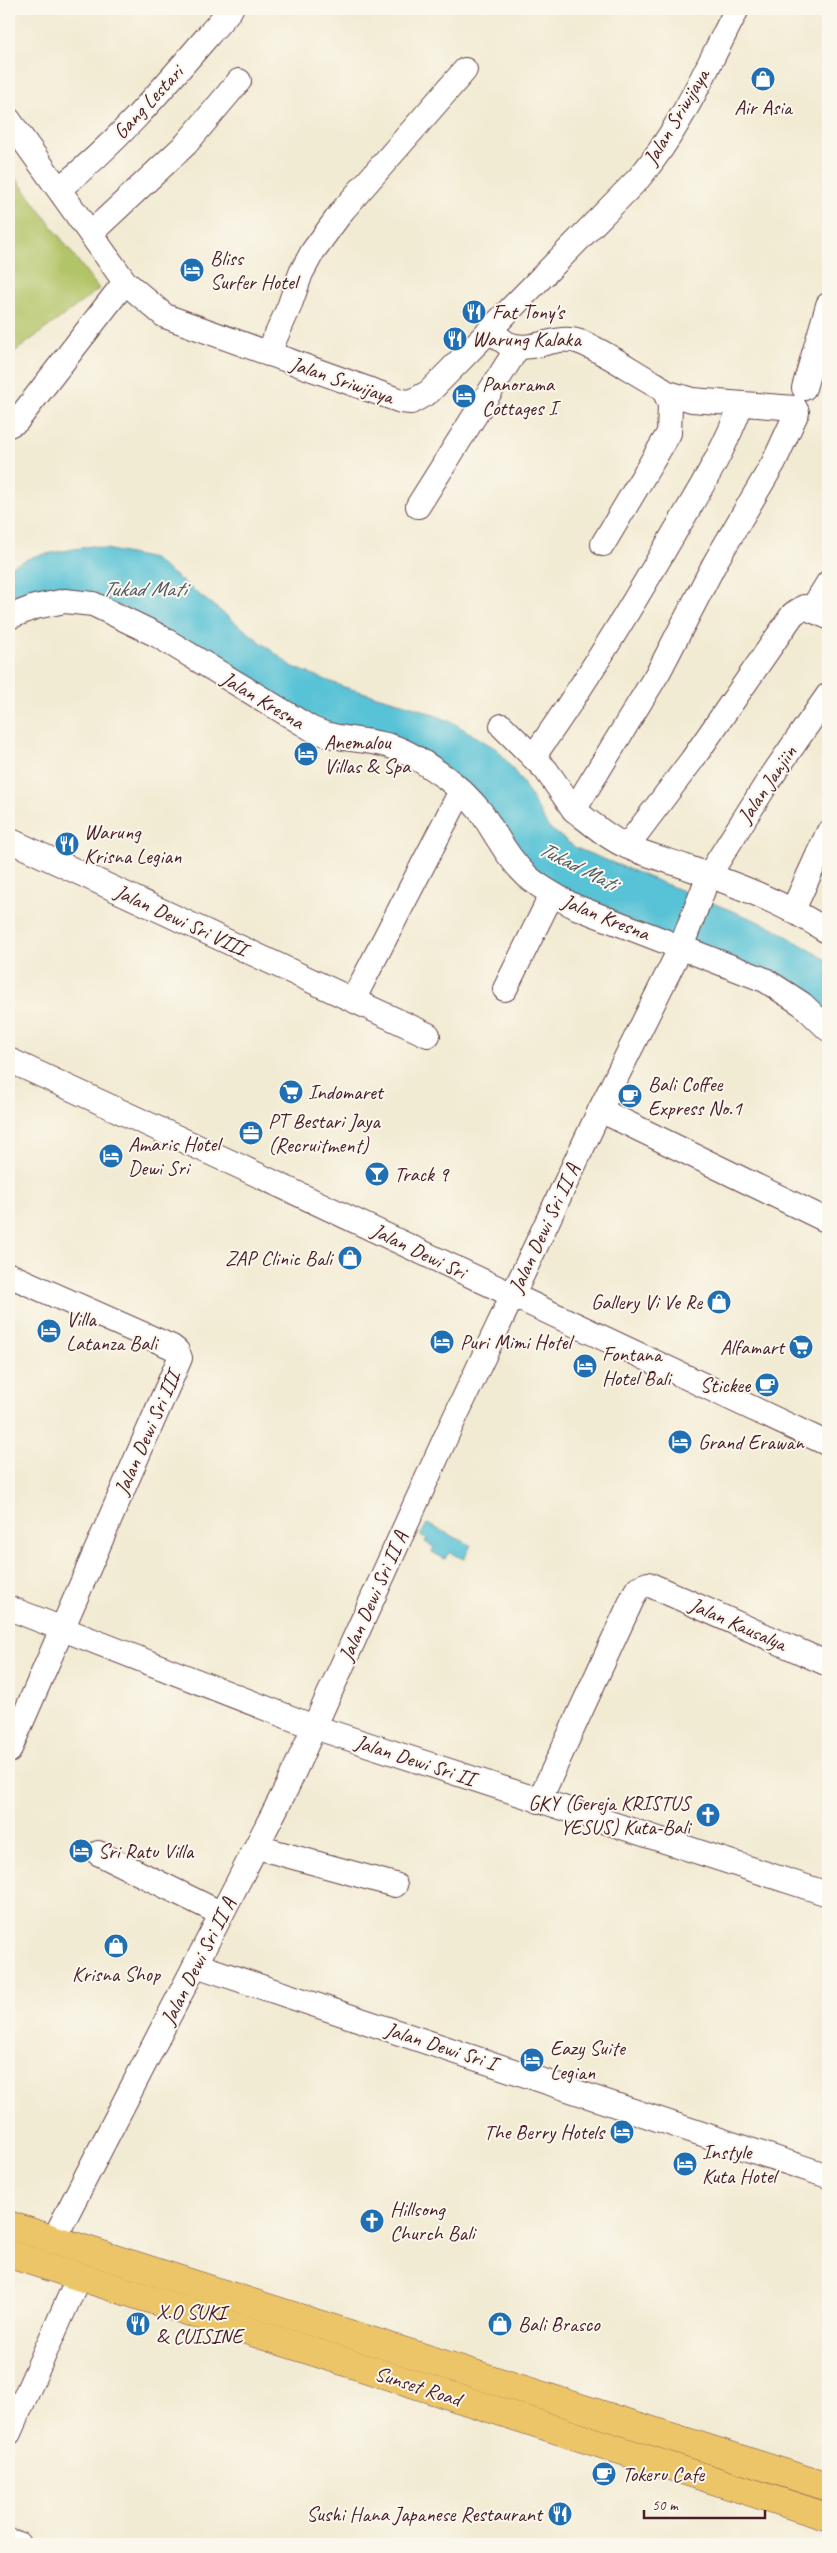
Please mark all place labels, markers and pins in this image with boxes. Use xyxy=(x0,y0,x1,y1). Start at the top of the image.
shop icon: Air Asia xyxy=(750,66,776,92)
place label: Air Asia xyxy=(734,94,794,120)
place label: Bliss Surfer Hotel xyxy=(210,245,301,295)
hotel icon: Bliss Surfer Hotel xyxy=(179,257,205,283)
restaurant icon: Fat Tony's xyxy=(461,299,487,325)
place label: Fat Tony's xyxy=(492,299,566,325)
restaurant icon: Warung Kalaka xyxy=(442,326,468,352)
place label: Warung Kalaka xyxy=(472,326,582,352)
place label: Panorama Cottages I xyxy=(482,371,561,421)
hotel icon: Panorama Cottages I xyxy=(451,383,477,409)
place label: Anemalou Villas & Spa xyxy=(324,729,412,779)
hotel icon: Anemalou Villas & Spa xyxy=(293,741,319,767)
place label: Warung Krisna Legian xyxy=(84,819,182,869)
restaurant icon: Warung Krisna Legian xyxy=(54,831,80,857)
place label: Bali Coffee Express No.1 xyxy=(648,1071,743,1121)
supermarket icon: Indomaret xyxy=(278,1079,304,1105)
place label: Indomaret xyxy=(308,1079,385,1105)
cafe icon: Bali Coffee Express No.1 xyxy=(617,1083,643,1109)
place label: PT Bestari Jaya (Recruitment) xyxy=(268,1108,381,1158)
office icon: PT Bestari Jaya (Recruitment) xyxy=(238,1120,264,1146)
place label: Amaris Hotel Dewi Sri xyxy=(128,1131,223,1181)
hotel icon: Amaris Hotel Dewi Sri xyxy=(98,1143,124,1169)
bar icon: Track 9 xyxy=(364,1161,390,1187)
place label: Track 9 xyxy=(394,1161,450,1187)
place label: ZAP Clinic Bali xyxy=(225,1245,335,1271)
shop icon: ZAP Clinic Bali xyxy=(337,1245,363,1271)
place label: Gallery Vi Ve Re xyxy=(591,1289,703,1315)
shop icon: Gallery Vi Ve Re xyxy=(706,1289,732,1315)
place label: Villa Latanza Bali xyxy=(66,1306,160,1356)
hotel icon: Villa Latanza Bali xyxy=(36,1318,62,1344)
hotel icon: Puri Mimi Hotel xyxy=(429,1329,455,1355)
place label: Puri Mimi Hotel xyxy=(460,1329,574,1355)
place label: Alfamart xyxy=(720,1334,786,1360)
supermarket icon: Alfamart xyxy=(788,1334,814,1360)
place label: Fontana Hotel Bali xyxy=(602,1341,674,1391)
hotel icon: Fontana Hotel Bali xyxy=(572,1353,598,1379)
place label: Stickee xyxy=(700,1372,751,1398)
cafe icon: Stickee xyxy=(754,1372,780,1398)
hotel icon: Grand Erawan xyxy=(667,1429,693,1455)
place label: Grand Erawan xyxy=(698,1429,805,1455)
place label: GKY (Gereja KRISTUS YESUS) Kuta-Bali xyxy=(528,1790,693,1840)
church icon: GKY (Gereja KRISTUS YESUS) Kuta-Bali xyxy=(695,1802,721,1828)
hotel icon: Sri Ratu Villa xyxy=(68,1838,94,1864)
place label: Sri Ratu Villa xyxy=(98,1838,195,1864)
shop icon: Krisna Shop xyxy=(103,1933,129,1959)
place label: Krisna Shop xyxy=(72,1961,161,1987)
place label: Eazy Suite Legian xyxy=(550,2035,627,2085)
hotel icon: Eazy Suite Legian xyxy=(519,2047,545,2073)
place label: The Berry Hotels xyxy=(484,2119,606,2145)
hotel icon: The Berry Hotels xyxy=(609,2119,635,2145)
place label: Instyle Kuta Hotel xyxy=(702,2139,779,2189)
hotel icon: Instyle Kuta Hotel xyxy=(672,2151,698,2177)
place label: Hillsong Church Bali xyxy=(390,2196,478,2246)
church icon: Hillsong Church Bali xyxy=(359,2208,385,2234)
place label: X.O SUKI & CUISINE xyxy=(156,2299,245,2349)
restaurant icon: X.O SUKI & CUISINE xyxy=(125,2311,151,2337)
shop icon: Bali Brasco xyxy=(487,2311,513,2337)
place label: Bali Brasco xyxy=(518,2311,601,2337)
cafe icon: Tokeru Cafe xyxy=(591,2461,617,2487)
place label: Tokeru Cafe xyxy=(622,2461,705,2487)
place label: Sushi Hana Japanese Restaurant xyxy=(306,2501,544,2527)
restaurant icon: Sushi Hana Japanese Restaurant xyxy=(547,2501,573,2527)

